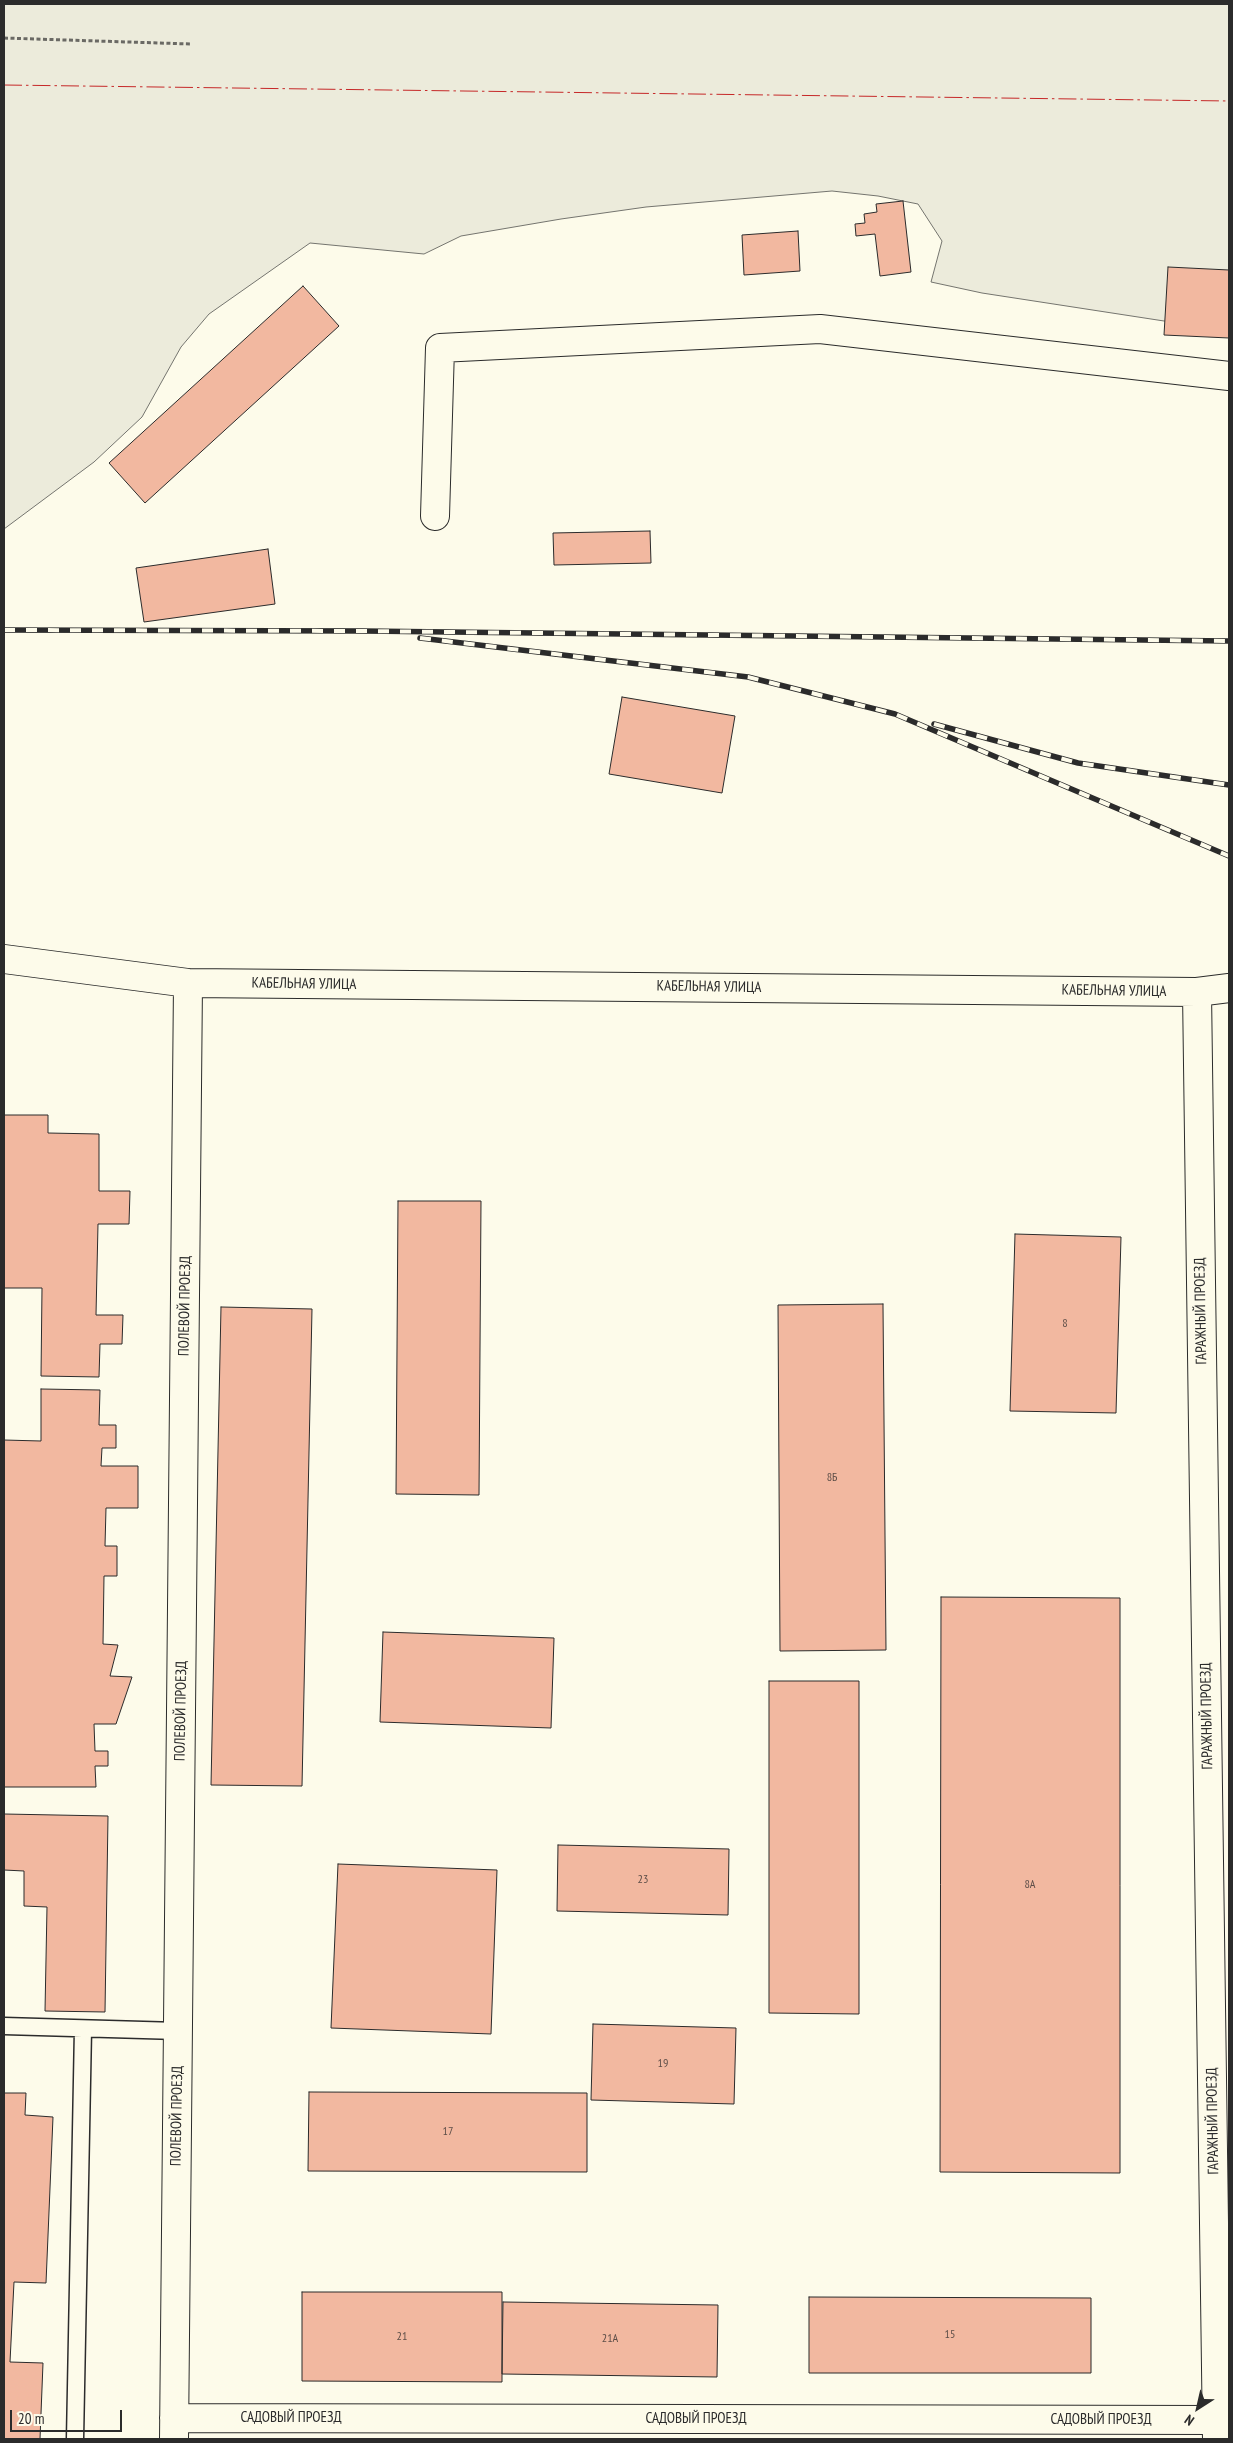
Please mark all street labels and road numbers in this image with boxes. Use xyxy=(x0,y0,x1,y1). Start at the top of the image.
street label: КАБЕЛЬНАЯ УЛИЦА xyxy=(251,974,357,994)
street label: КАБЕЛЬНАЯ УЛИЦА xyxy=(656,977,762,997)
street label: КАБЕЛЬНАЯ УЛИЦА xyxy=(1061,981,1167,1001)
street label: ПОЛЕВОЙ ПРОЕЗД xyxy=(175,1256,195,1356)
street label: ГАРАЖНЫЙ ПРОЕЗД xyxy=(1191,1257,1211,1365)
street label: ПОЛЕВОЙ ПРОЕЗД xyxy=(171,1661,191,1761)
street label: ГАРАЖНЫЙ ПРОЕЗД xyxy=(1197,1662,1217,1770)
street label: ПОЛЕВОЙ ПРОЕЗД xyxy=(167,2066,187,2166)
street label: ГАРАЖНЫЙ ПРОЕЗД xyxy=(1203,2067,1223,2175)
street label: САДОВЫЙ ПРОЕЗД xyxy=(240,2409,342,2427)
street label: САДОВЫЙ ПРОЕЗД xyxy=(645,2410,747,2428)
street label: САДОВЫЙ ПРОЕЗД xyxy=(1050,2411,1152,2429)

